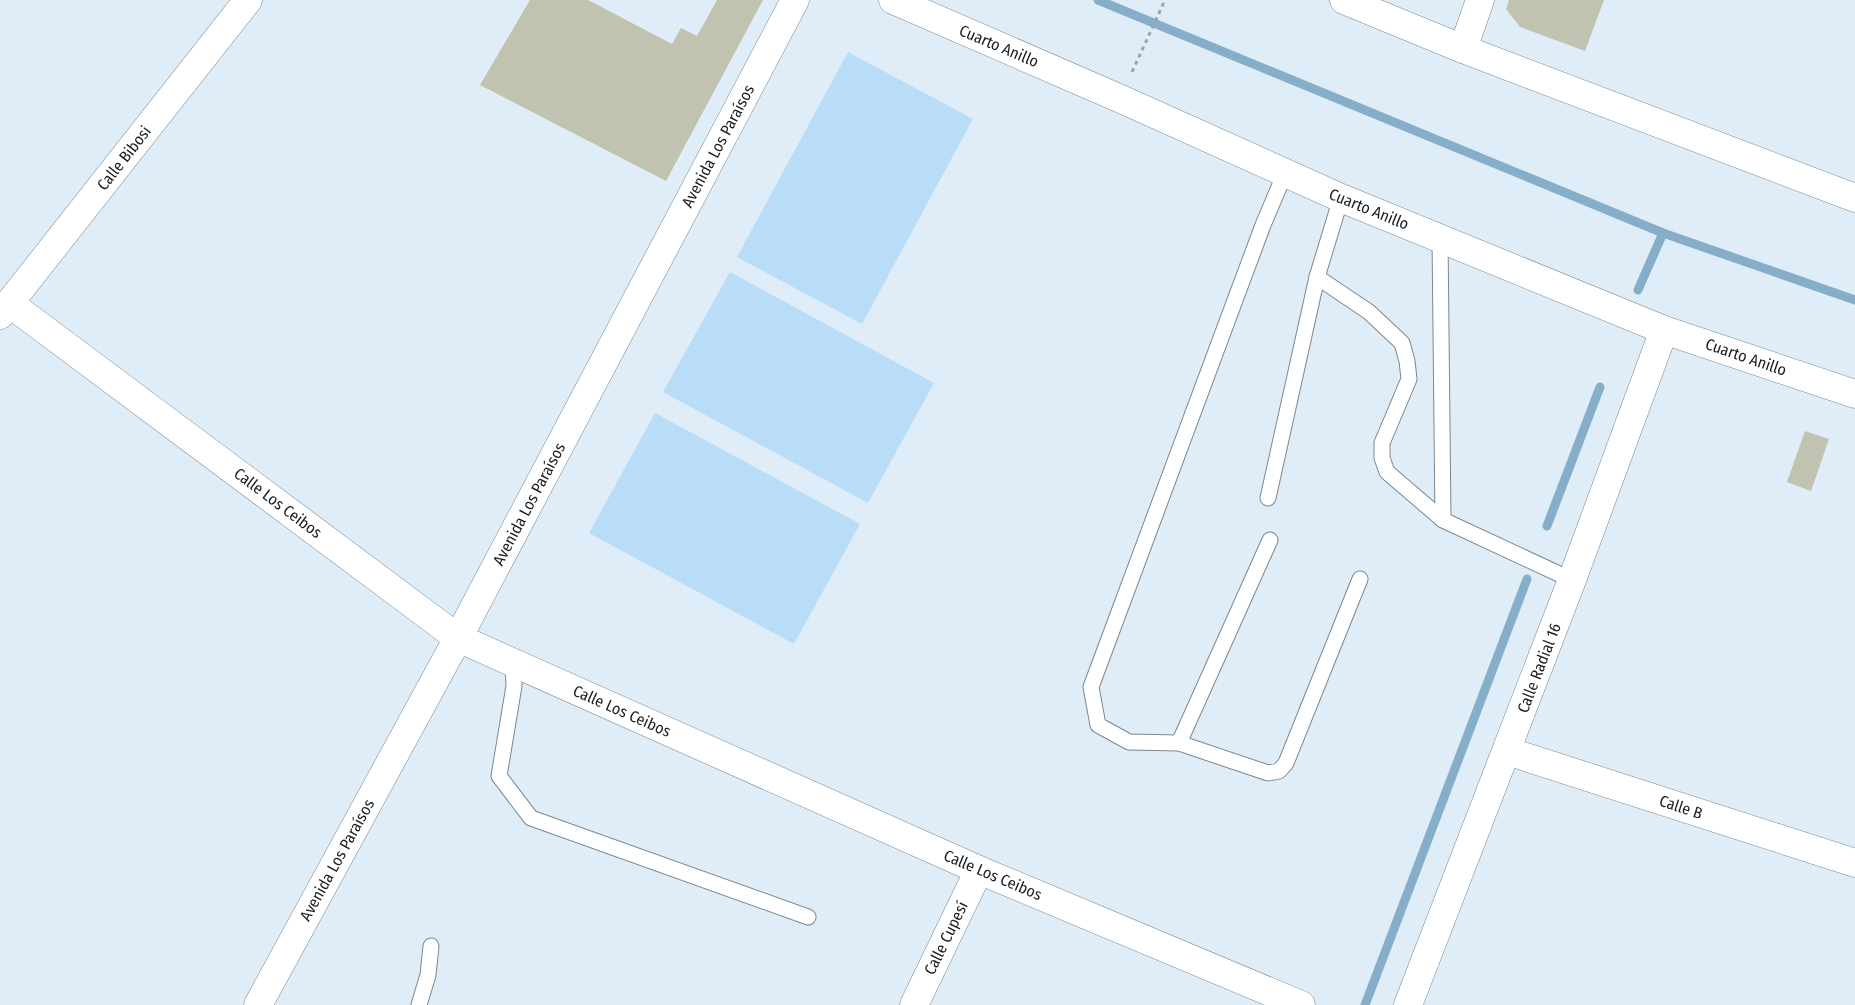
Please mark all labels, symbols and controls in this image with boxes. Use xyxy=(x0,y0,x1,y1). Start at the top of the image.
street label: Cuarto Anillo xyxy=(956,21,1042,71)
street label: Avenida Los Paraísos xyxy=(678,81,758,211)
street label: Calle Bibosi xyxy=(93,122,155,194)
street label: Cuarto Anillo xyxy=(1326,184,1412,234)
street label: Cuarto Anillo xyxy=(1703,334,1789,380)
street label: Avenida Los Paraísos xyxy=(489,439,569,569)
street label: Calle Los Ceibos xyxy=(230,464,326,542)
street label: Calle Radial 16 xyxy=(1513,620,1565,716)
street label: Calle Los Ceibos xyxy=(570,681,674,741)
street label: Calle B xyxy=(1657,791,1705,823)
street label: Avenida Los Paraísos xyxy=(296,796,378,924)
street label: Calle Los Ceibos xyxy=(941,846,1045,904)
street label: Calle Cupesí xyxy=(920,898,972,978)

